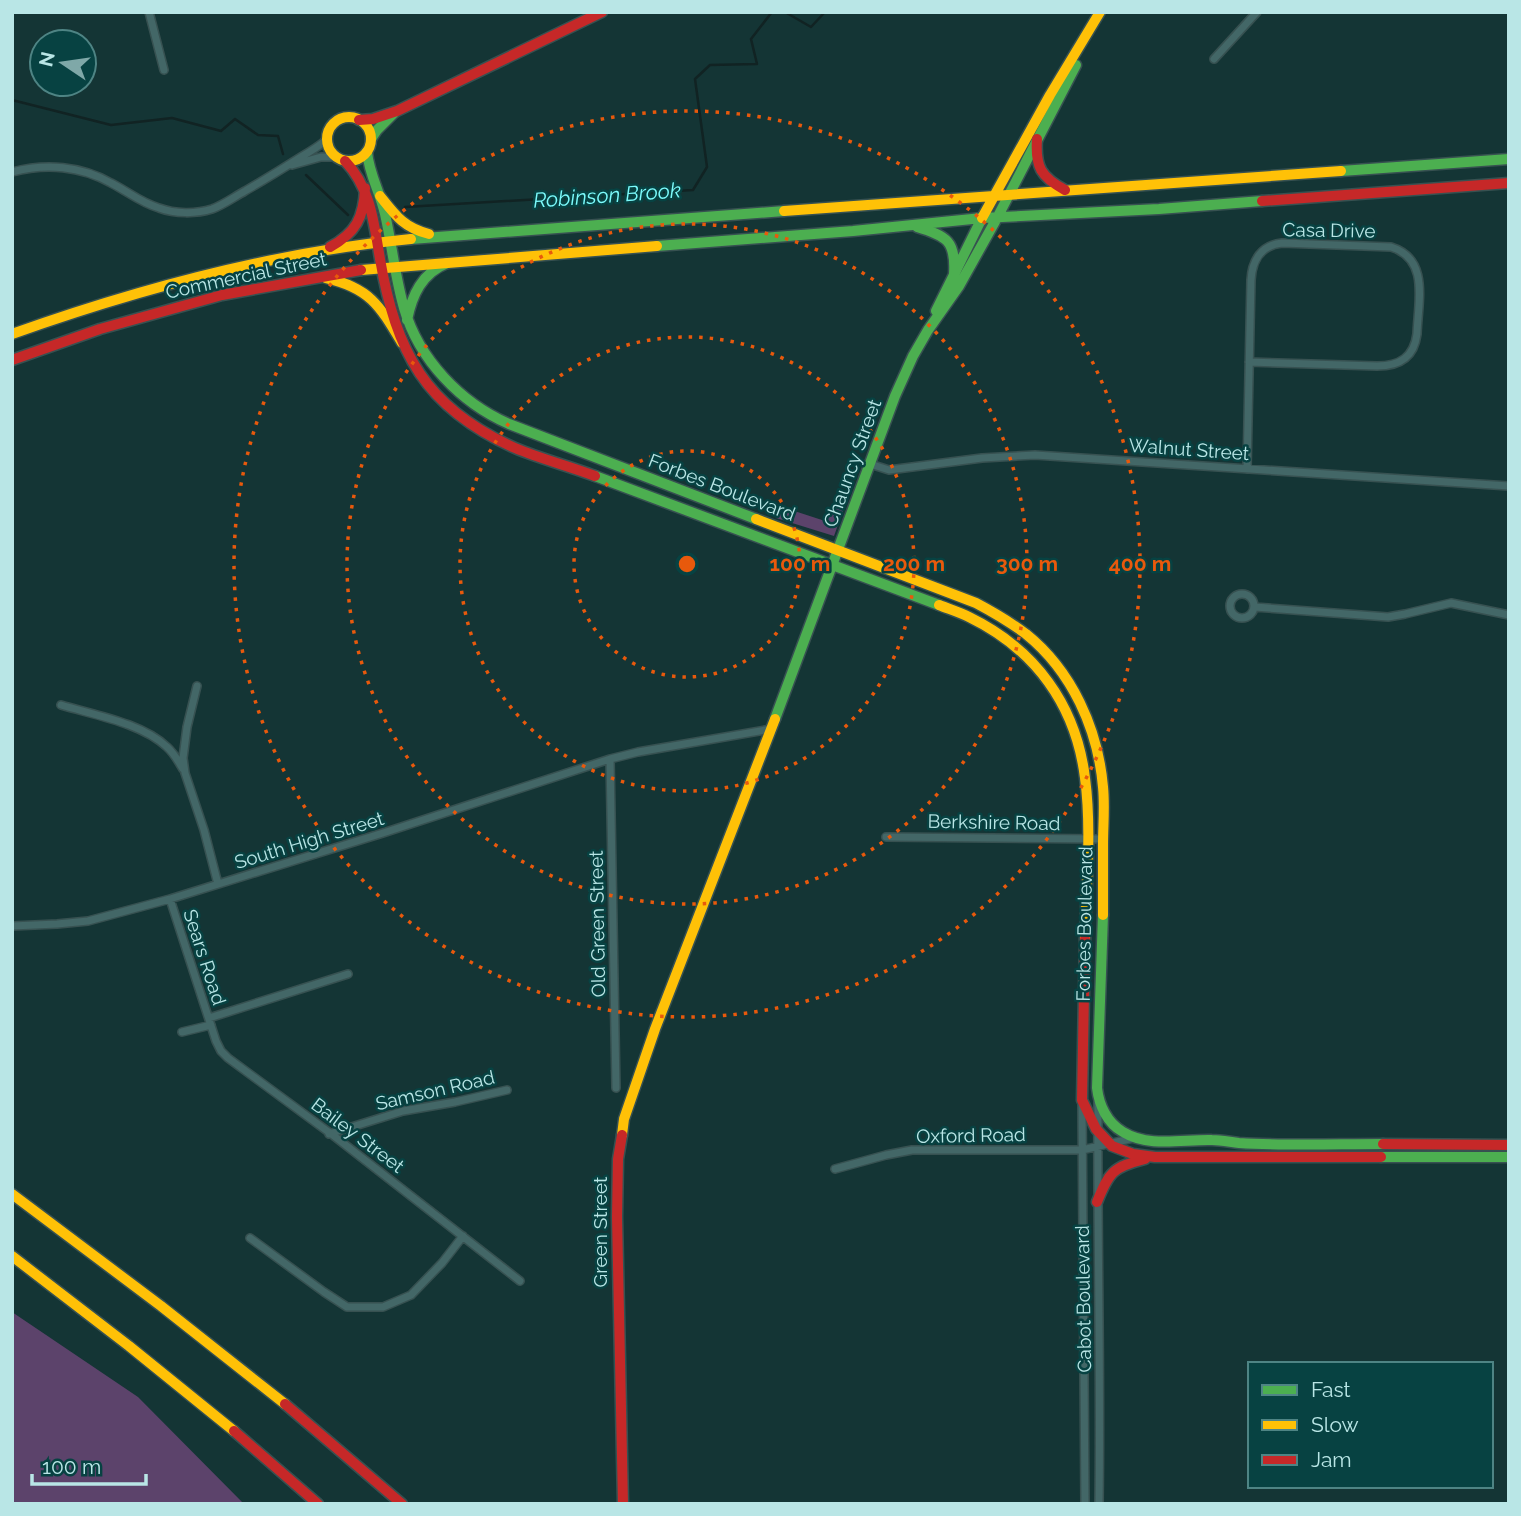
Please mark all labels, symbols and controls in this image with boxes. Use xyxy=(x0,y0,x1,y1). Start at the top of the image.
north arrow xyxy=(28,28,98,98)
text: N xyxy=(34,50,59,69)
water label: Robinson Brook xyxy=(532,177,682,213)
street label: Casa Drive xyxy=(1282,218,1376,242)
street label: Commercial Street xyxy=(164,247,329,303)
street label: Chauncy Street xyxy=(819,395,886,530)
street label: Walnut Street xyxy=(1128,434,1251,464)
street label: Forbes Boulevard xyxy=(646,449,798,525)
text: 100 m xyxy=(770,551,830,576)
text: 200 m xyxy=(883,551,945,576)
text: 300 m xyxy=(996,551,1058,576)
text: 400 m xyxy=(1109,551,1171,576)
centre of rings xyxy=(675,552,699,576)
street label: South High Street xyxy=(232,807,387,873)
street label: Berkshire Road xyxy=(927,810,1061,834)
street label: Forbes Boulevard xyxy=(1072,846,1096,1002)
street label: Old Green Street xyxy=(585,850,609,998)
street label: Sears Road xyxy=(179,906,231,1008)
street label: Samson Road xyxy=(373,1066,497,1114)
street label: Bailey Street xyxy=(307,1093,409,1177)
street label: Oxford Road xyxy=(916,1123,1026,1147)
street label: Green Street xyxy=(589,1176,611,1287)
street label: Cabot Boulevard xyxy=(1071,1225,1095,1373)
legend xyxy=(1248,1362,1493,1488)
text: Fast xyxy=(1311,1377,1351,1402)
text: Slow xyxy=(1311,1412,1359,1437)
scale bar xyxy=(32,1442,145,1486)
text: Jam xyxy=(1311,1447,1352,1472)
text: 100 m xyxy=(42,1454,101,1479)

